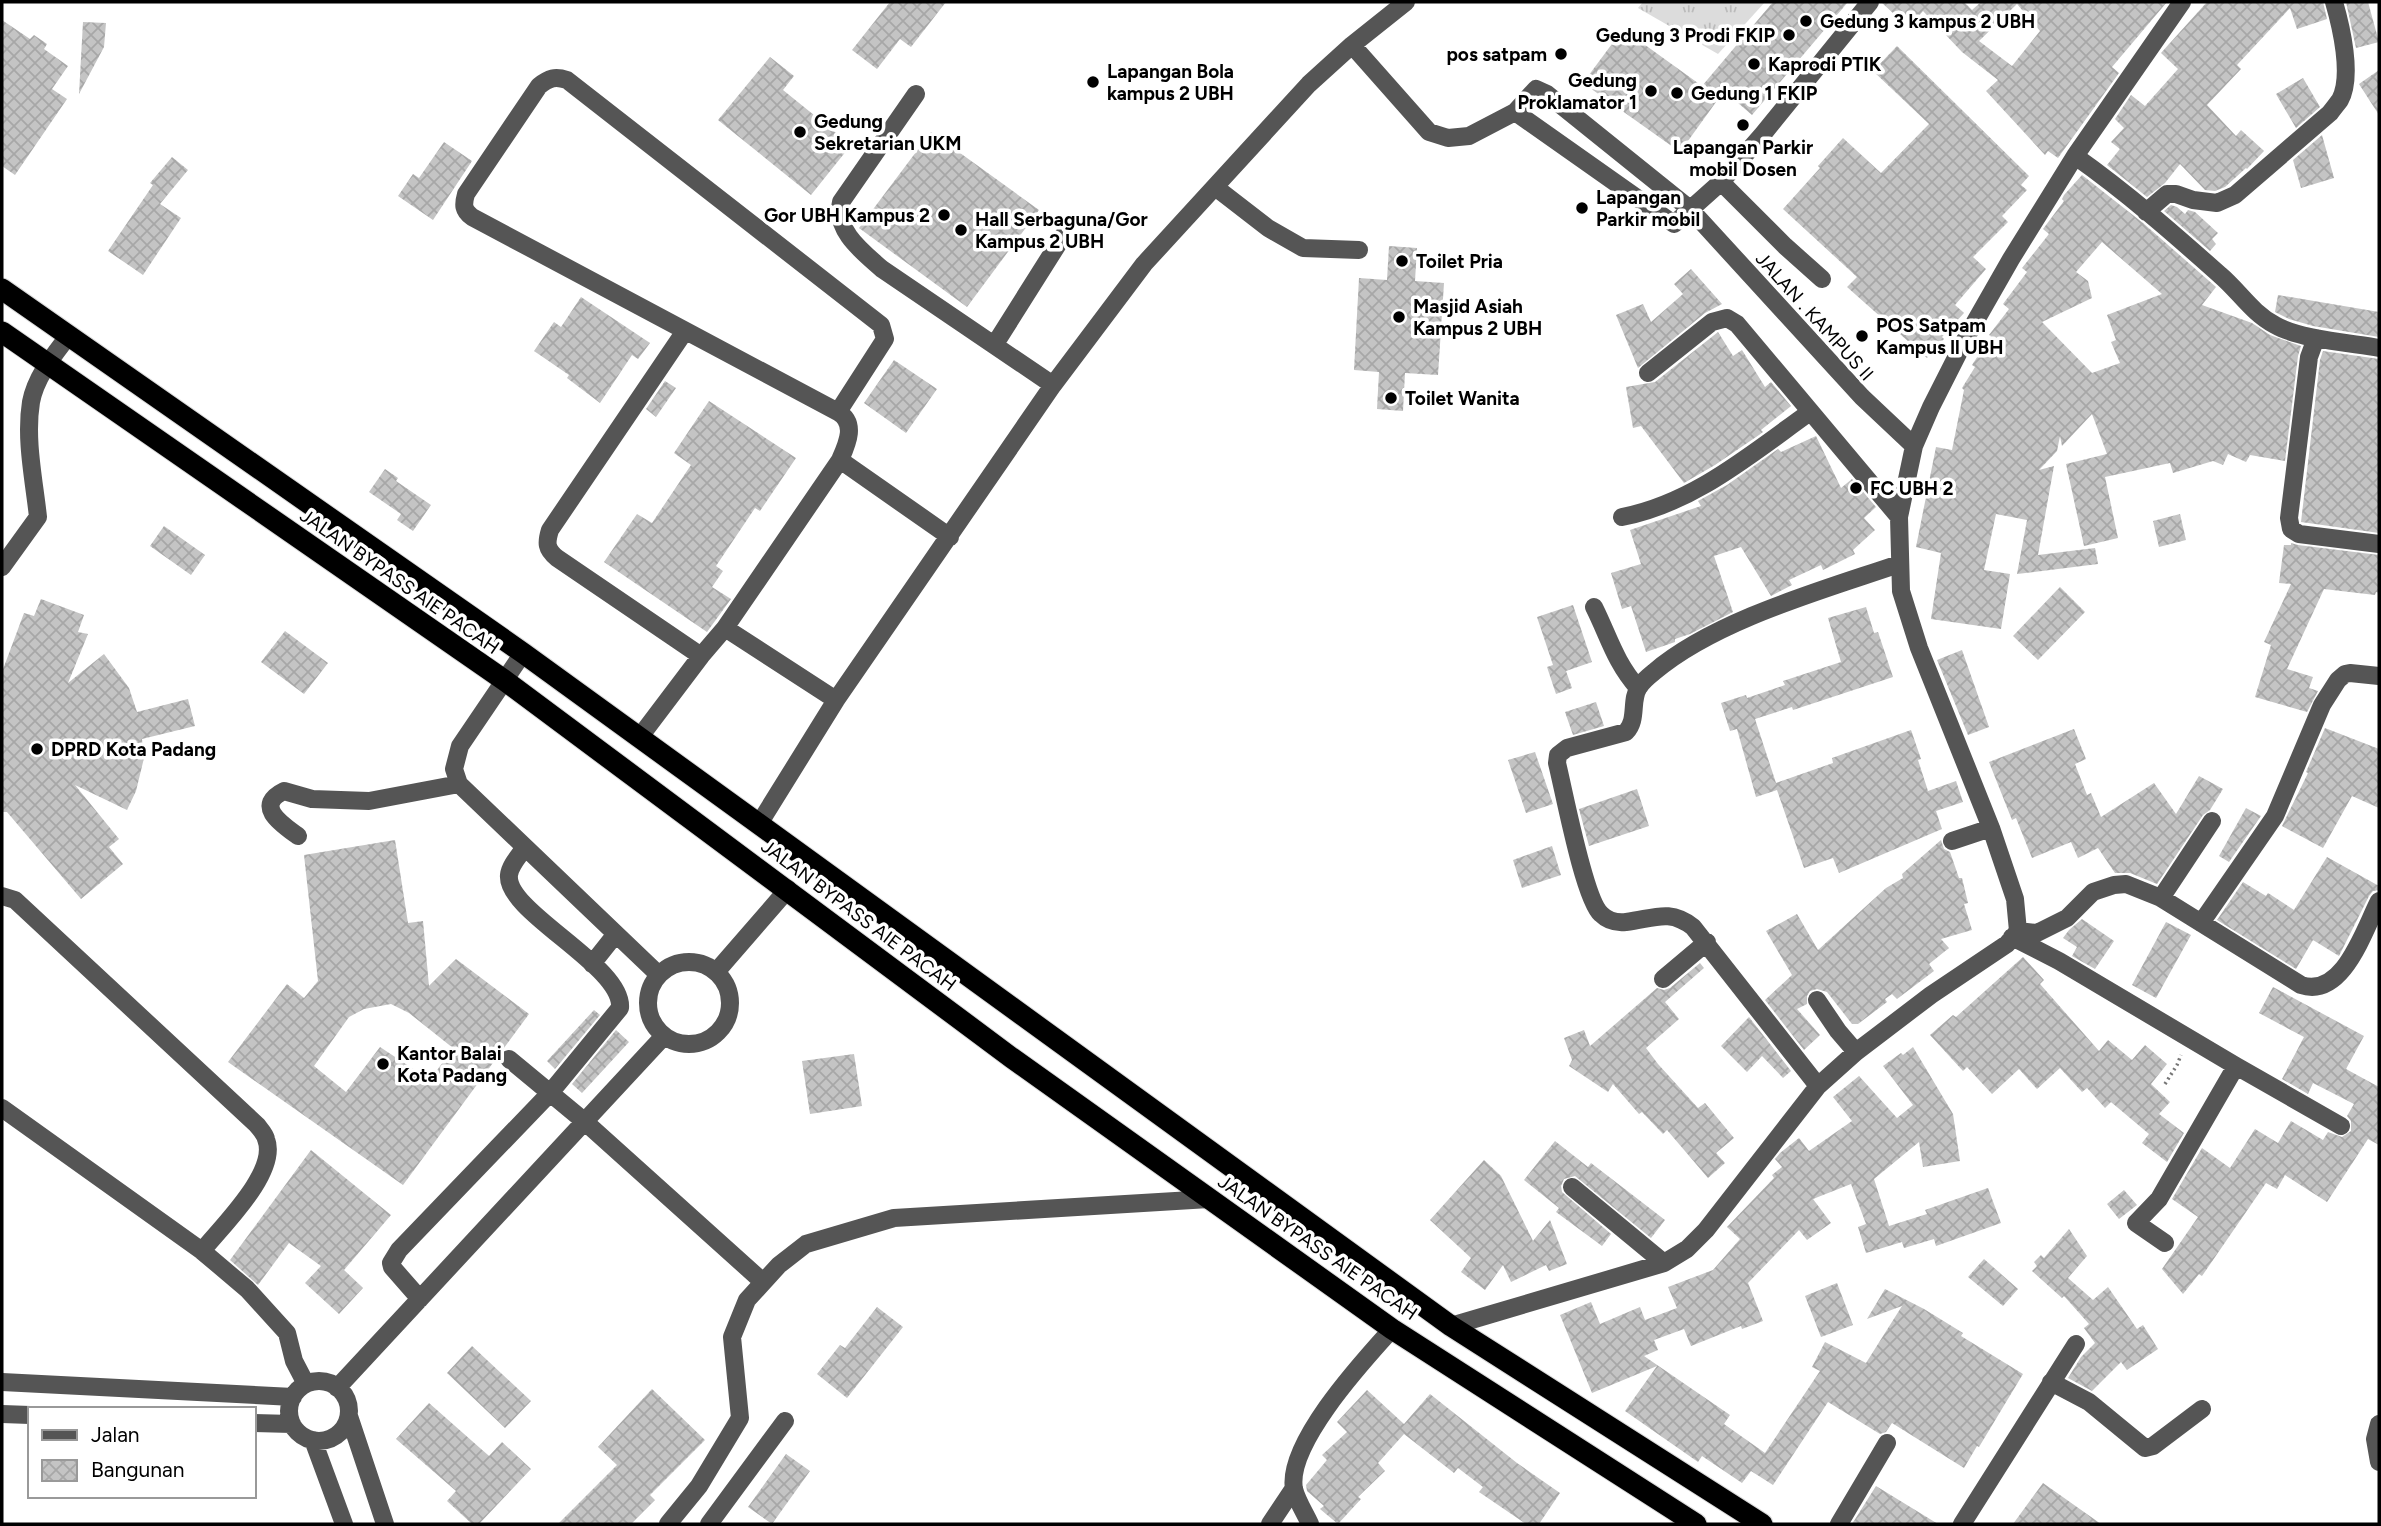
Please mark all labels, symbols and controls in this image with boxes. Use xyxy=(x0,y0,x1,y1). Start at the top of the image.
place label: Gedung 3 kampus 2 UBH xyxy=(1820,10,2035,33)
marker: Gedung 3 kampus 2 UBH xyxy=(1798,13,1814,29)
place label: Gedung 3 Prodi FKIP xyxy=(1596,24,1776,47)
marker: Gedung 3 Prodi FKIP xyxy=(1781,27,1797,43)
place label: pos satpam xyxy=(1446,43,1547,66)
marker: pos satpam xyxy=(1553,46,1569,62)
place label: Kaprodi PTIK xyxy=(1768,53,1882,76)
marker: Kaprodi PTIK xyxy=(1746,56,1762,72)
place label: Lapangan Bola kampus 2 UBH xyxy=(1107,60,1234,105)
place label: Gedung Proklamator 1 xyxy=(1517,69,1637,114)
marker: Lapangan Bola kampus 2 UBH xyxy=(1085,74,1101,90)
place label: Gedung 1 FKIP xyxy=(1691,82,1818,105)
marker: Gedung Proklamator 1 xyxy=(1643,83,1659,99)
marker: Gedung 1 FKIP xyxy=(1669,85,1685,101)
place label: Gedung Sekretarian UKM xyxy=(814,110,962,155)
marker: Lapangan Parkir mobil Dosen xyxy=(1735,117,1751,133)
marker: Gedung Sekretarian UKM xyxy=(792,124,808,140)
place label: Lapangan Parkir mobil Dosen xyxy=(1673,136,1813,181)
place label: Lapangan Parkir mobil xyxy=(1596,186,1700,231)
marker: Lapangan Parkir mobil xyxy=(1574,200,1590,216)
place label: Gor UBH Kampus 2 xyxy=(764,204,930,227)
marker: Gor UBH Kampus 2 xyxy=(936,207,952,223)
place label: Hall Serbaguna/Gor Kampus 2 UBH xyxy=(975,208,1148,253)
marker: Hall Serbaguna/Gor Kampus 2 UBH xyxy=(953,222,969,238)
street label: JALAN . KAMPUS II xyxy=(1751,247,1878,385)
place label: Toilet Pria xyxy=(1416,250,1503,273)
marker: Toilet Pria xyxy=(1394,253,1410,269)
place label: Masjid Asiah Kampus 2 UBH xyxy=(1413,295,1542,340)
marker: Masjid Asiah Kampus 2 UBH xyxy=(1391,309,1407,325)
place label: POS Satpam Kampus ll UBH xyxy=(1876,314,2004,359)
marker: POS Satpam Kampus ll UBH xyxy=(1854,328,1870,344)
place label: Toilet Wanita xyxy=(1405,387,1520,410)
marker: Toilet Wanita xyxy=(1383,390,1399,406)
place label: FC UBH 2 xyxy=(1870,477,1954,500)
marker: FC UBH 2 xyxy=(1848,480,1864,496)
street label: JALAN BYPASS AIE PACAH xyxy=(296,504,504,659)
place label: DPRD Kota Padang xyxy=(51,738,216,761)
marker: DPRD Kota Padang xyxy=(29,741,45,757)
street label: JALAN BYPASS AIE PACAH xyxy=(757,835,961,996)
place label: Kantor Balai Kota Padang xyxy=(397,1042,507,1087)
marker: Kantor Balai Kota Padang xyxy=(375,1056,391,1072)
street label: JALAN BYPASS AIE PACAH xyxy=(1214,1170,1422,1325)
legend xyxy=(28,1407,256,1498)
text: Jalan xyxy=(91,1422,140,1447)
text: Bangunan xyxy=(91,1457,184,1482)

